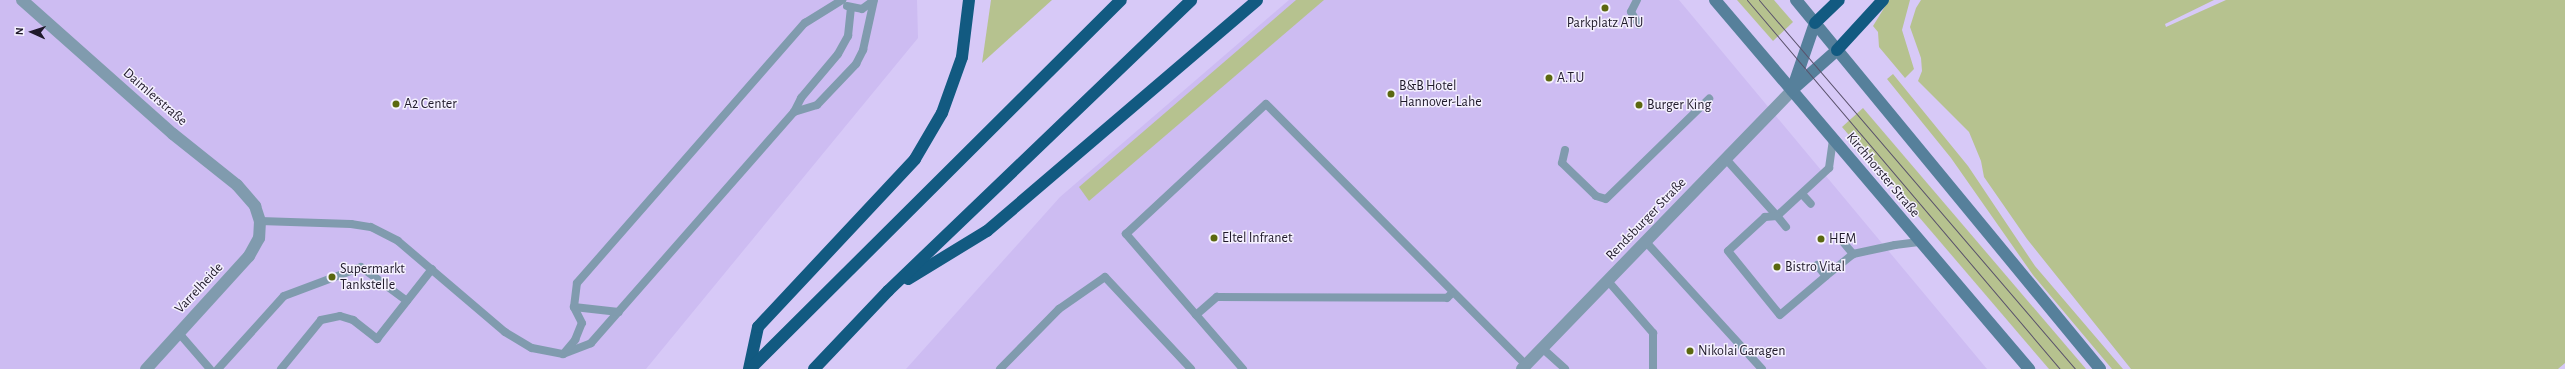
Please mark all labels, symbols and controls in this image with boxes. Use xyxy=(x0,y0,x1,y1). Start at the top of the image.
marker: Parkplatz ATU xyxy=(1600,3,1610,13)
north arrow xyxy=(12,12,52,52)
place label: Parkplatz ATU xyxy=(1567,15,1643,31)
text: N xyxy=(14,27,25,35)
street label: Daimlerstraße xyxy=(120,65,190,129)
place label: A.T.U xyxy=(1557,70,1584,86)
marker: A.T.U xyxy=(1544,73,1554,83)
place label: B&B Hotel Hannover-Lahe xyxy=(1399,78,1482,110)
marker: B&B Hotel Hannover-Lahe xyxy=(1386,89,1396,99)
place label: A2 Center xyxy=(404,96,457,112)
place label: Burger King xyxy=(1647,97,1711,113)
marker: A2 Center xyxy=(391,99,401,109)
marker: Burger King xyxy=(1634,100,1644,110)
street label: Kirchhorster Straße xyxy=(1843,129,1923,221)
street label: Rendsburger Straße xyxy=(1602,174,1690,264)
place label: Eltel Infranet xyxy=(1222,230,1292,246)
place label: HEM xyxy=(1829,231,1856,247)
marker: Eltel Infranet xyxy=(1209,233,1219,243)
marker: HEM xyxy=(1816,234,1826,244)
street label: Varrelheide xyxy=(171,259,227,317)
place label: Bistro Vital xyxy=(1785,259,1845,275)
place label: Supermarkt Tankstelle xyxy=(340,261,405,294)
marker: Bistro Vital xyxy=(1772,262,1782,272)
marker: Supermarkt Tankstelle xyxy=(327,272,337,282)
place label: Nikolai Garagen xyxy=(1698,343,1786,359)
marker: Nikolai Garagen xyxy=(1685,346,1695,356)

